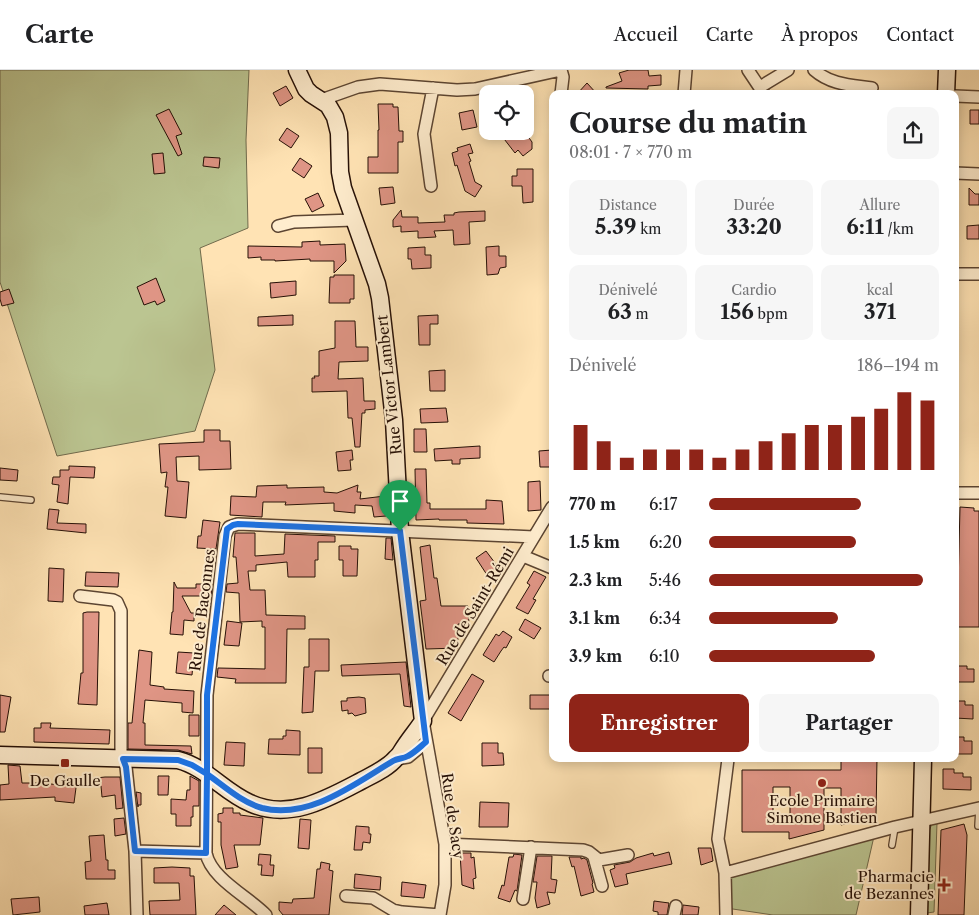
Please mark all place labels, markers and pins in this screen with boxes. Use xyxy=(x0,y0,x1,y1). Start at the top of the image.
pin xyxy=(379,480,421,531)
marker: De Gaulle xyxy=(59,757,71,769)
place label: De Gaulle xyxy=(29,771,101,790)
marker: Ecole Primaire Simone Bastien xyxy=(816,777,828,789)
place label: Ecole Primaire Simone Bastien xyxy=(767,791,878,827)
place label: Pharmacie de Bezannes xyxy=(844,867,934,903)
marker: Pharmacie de Bezannes xyxy=(938,879,950,891)

